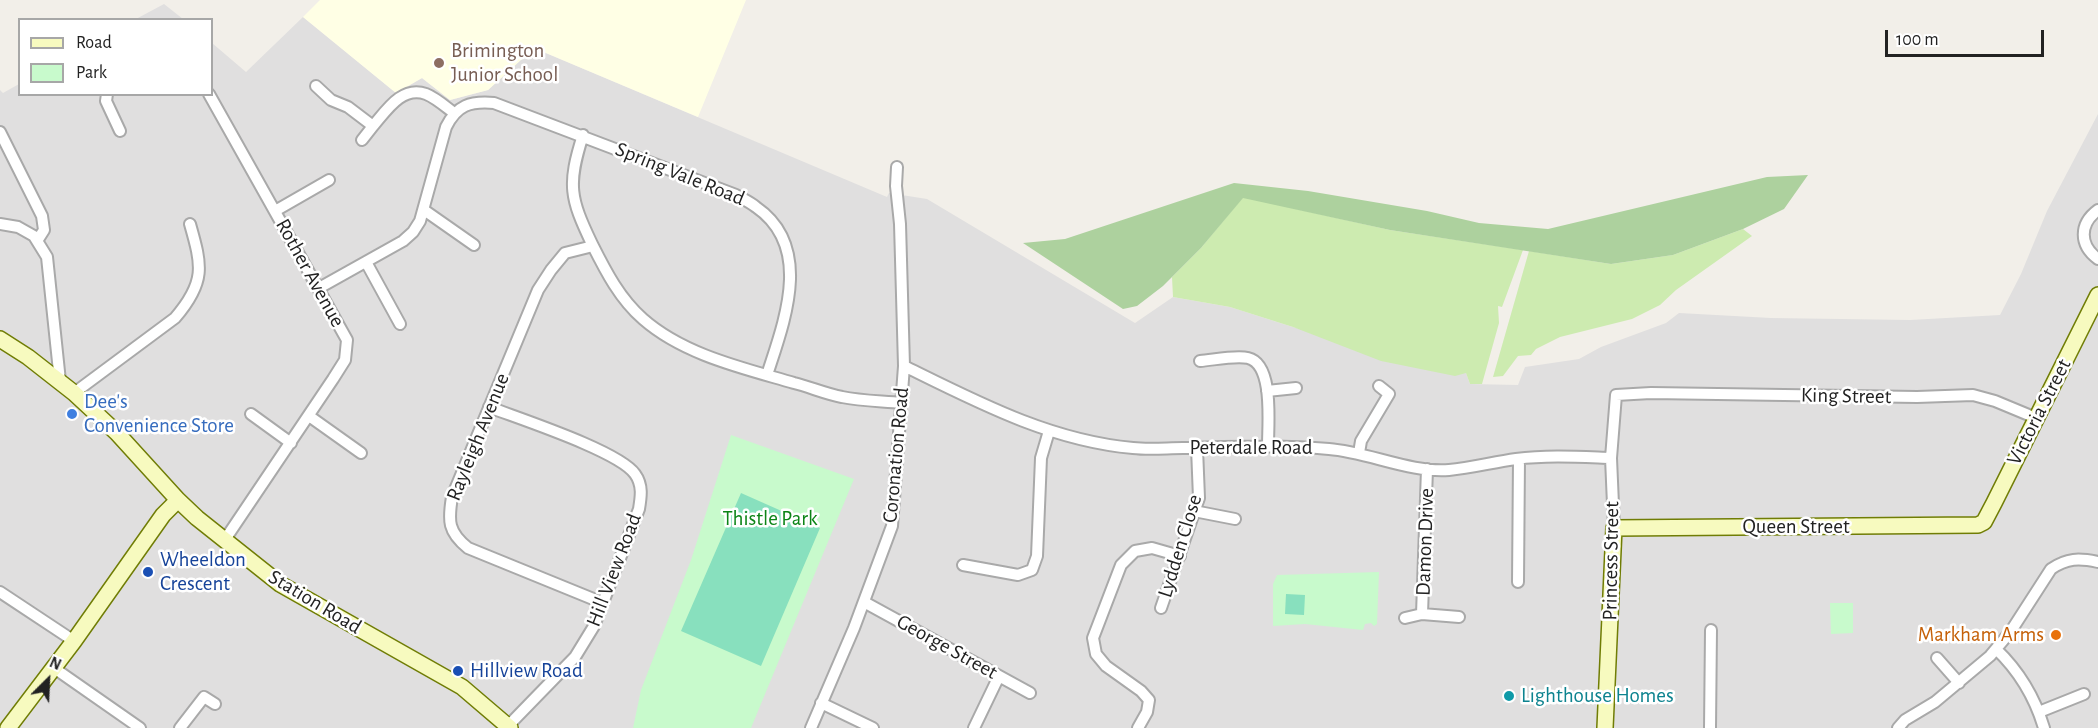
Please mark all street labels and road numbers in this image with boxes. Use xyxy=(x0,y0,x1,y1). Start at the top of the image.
street label: Spring Vale Road xyxy=(612,137,748,211)
street label: Rother Avenue xyxy=(270,214,350,332)
street label: Victoria Street xyxy=(2001,355,2077,469)
street label: Rayleigh Avenue xyxy=(441,370,515,504)
street label: King Street xyxy=(1801,383,1891,409)
street label: Coronation Road xyxy=(878,386,914,524)
street label: Peterdale Road xyxy=(1189,435,1313,461)
street label: Damon Drive xyxy=(1411,488,1439,596)
street label: Lydden Close xyxy=(1152,491,1208,601)
street label: Princess Street xyxy=(1597,501,1625,621)
street label: Hill View Road xyxy=(581,510,647,630)
street label: Queen Street xyxy=(1742,514,1850,540)
street label: Station Road xyxy=(264,564,366,640)
street label: George Street xyxy=(892,609,1002,685)

